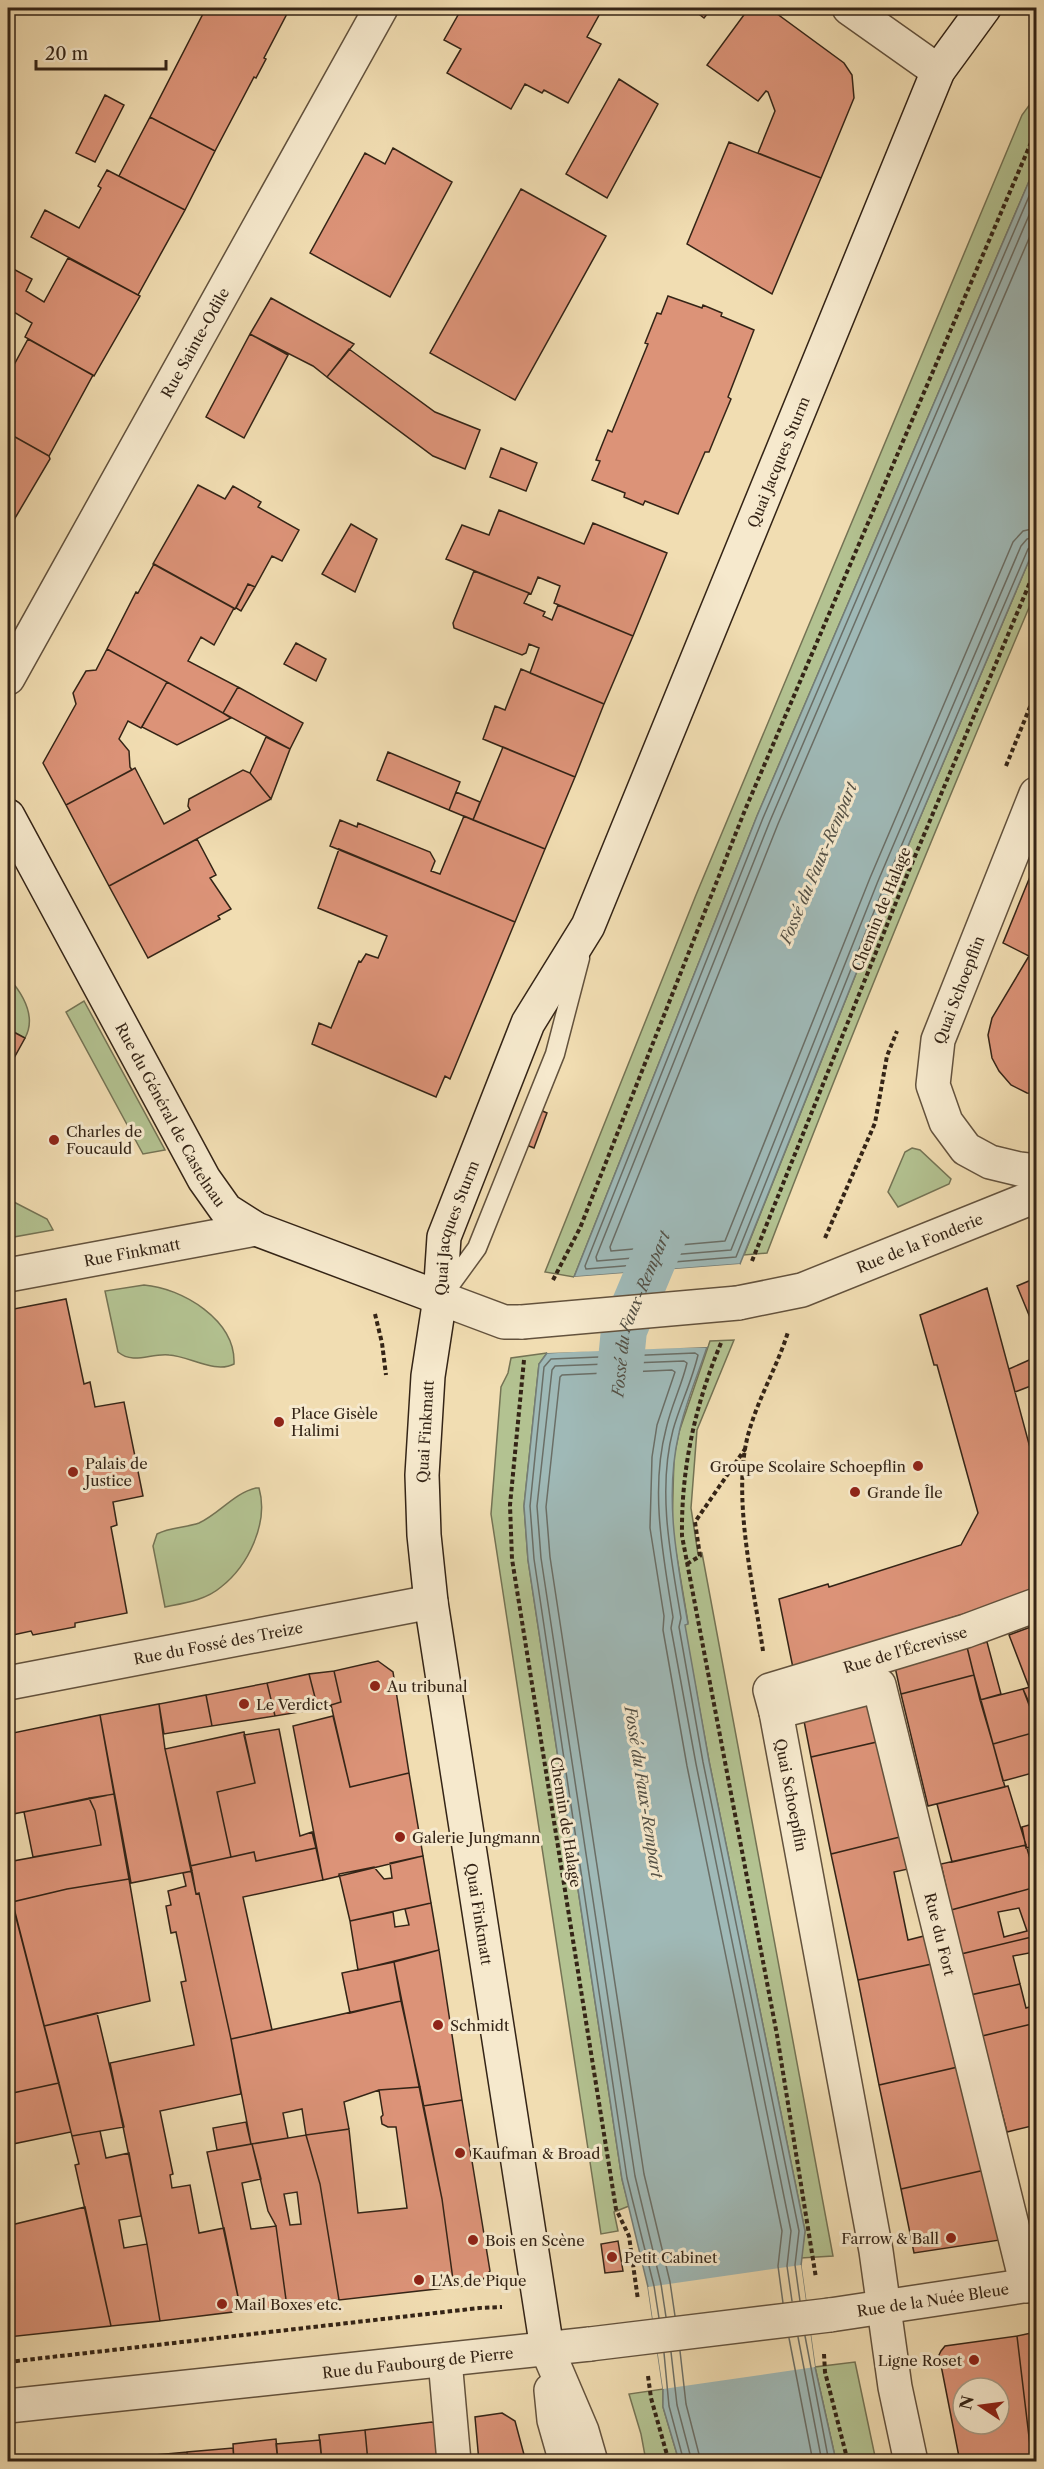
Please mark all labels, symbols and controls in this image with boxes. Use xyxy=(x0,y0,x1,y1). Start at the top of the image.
scale bar xyxy=(36,33,166,71)
text: 20 m xyxy=(45,43,89,65)
street label: Rue Sainte-Odile xyxy=(157,284,233,401)
street label: Quai Jacques Sturm xyxy=(743,393,813,530)
water label: Fossé du Faux-Rempart xyxy=(774,778,862,949)
street label: Chemin de Halage xyxy=(847,844,915,974)
street label: Quai Schoepflin xyxy=(930,932,989,1047)
street label: Rue du Général de Castelnau xyxy=(112,1019,230,1210)
place label: Charles de Foucauld xyxy=(66,1122,142,1158)
marker: Charles de Foucauld xyxy=(47,1133,61,1147)
street label: Quai Jacques Sturm xyxy=(431,1158,483,1296)
street label: Rue de la Fonderie xyxy=(853,1209,986,1277)
water label: Fossé du Faux-Rempart xyxy=(607,1227,675,1400)
street label: Rue Finkmatt xyxy=(82,1234,182,1270)
street label: Quai Finkmatt xyxy=(412,1379,437,1483)
place label: Place Gisèle Halimi xyxy=(291,1404,378,1440)
marker: Place Gisèle Halimi xyxy=(272,1415,286,1429)
place label: Palais de Justice xyxy=(83,1454,148,1490)
place label: Groupe Scolaire Schoepflin xyxy=(710,1457,907,1476)
marker: Groupe Scolaire Schoepflin xyxy=(911,1459,925,1473)
marker: Palais de Justice xyxy=(66,1465,80,1479)
place label: Grande Île xyxy=(867,1483,943,1502)
marker: Grande Île xyxy=(848,1485,862,1499)
street label: Rue du Fossé des Treize xyxy=(132,1617,304,1668)
street label: Rue de l'Écrevisse xyxy=(841,1622,969,1677)
place label: Au tribunal xyxy=(386,1677,468,1696)
marker: Au tribunal xyxy=(368,1679,382,1693)
place label: Le Verdict xyxy=(256,1695,329,1714)
marker: Le Verdict xyxy=(237,1697,251,1711)
water label: Fossé du Faux-Rempart xyxy=(620,1703,668,1880)
street label: Quai Schoepflin xyxy=(771,1737,811,1854)
street label: Chemin de Halage xyxy=(546,1755,586,1889)
place label: Galerie Jungmann xyxy=(412,1828,541,1847)
marker: Galerie Jungmann xyxy=(393,1830,407,1844)
street label: Quai Finkmatt xyxy=(462,1862,497,1967)
street label: Rue du Fort xyxy=(921,1891,960,1978)
place label: Schmidt xyxy=(450,2016,510,2035)
marker: Schmidt xyxy=(431,2018,445,2032)
place label: Kaufman & Broad xyxy=(472,2144,600,2163)
marker: Kaufman & Broad xyxy=(453,2146,467,2160)
place label: Farrow & Ball xyxy=(841,2229,940,2248)
place label: Bois en Scène xyxy=(485,2231,585,2250)
marker: Farrow & Ball xyxy=(944,2231,958,2245)
marker: Bois en Scène xyxy=(466,2233,480,2247)
place label: Petit Cabinet xyxy=(624,2248,718,2267)
marker: Petit Cabinet xyxy=(605,2250,619,2264)
place label: L'As de Pique xyxy=(431,2271,526,2290)
marker: L'As de Pique xyxy=(412,2273,426,2287)
street label: Rue de la Nuée Bleue xyxy=(856,2279,1010,2320)
place label: Mail Boxes etc. xyxy=(234,2295,342,2314)
marker: Mail Boxes etc. xyxy=(215,2297,229,2311)
street label: Rue du Faubourg de Pierre xyxy=(321,2343,514,2382)
place label: Ligne Roset xyxy=(878,2351,963,2370)
marker: Ligne Roset xyxy=(967,2353,981,2367)
north arrow xyxy=(951,2376,1011,2436)
text: N xyxy=(955,2394,978,2412)

